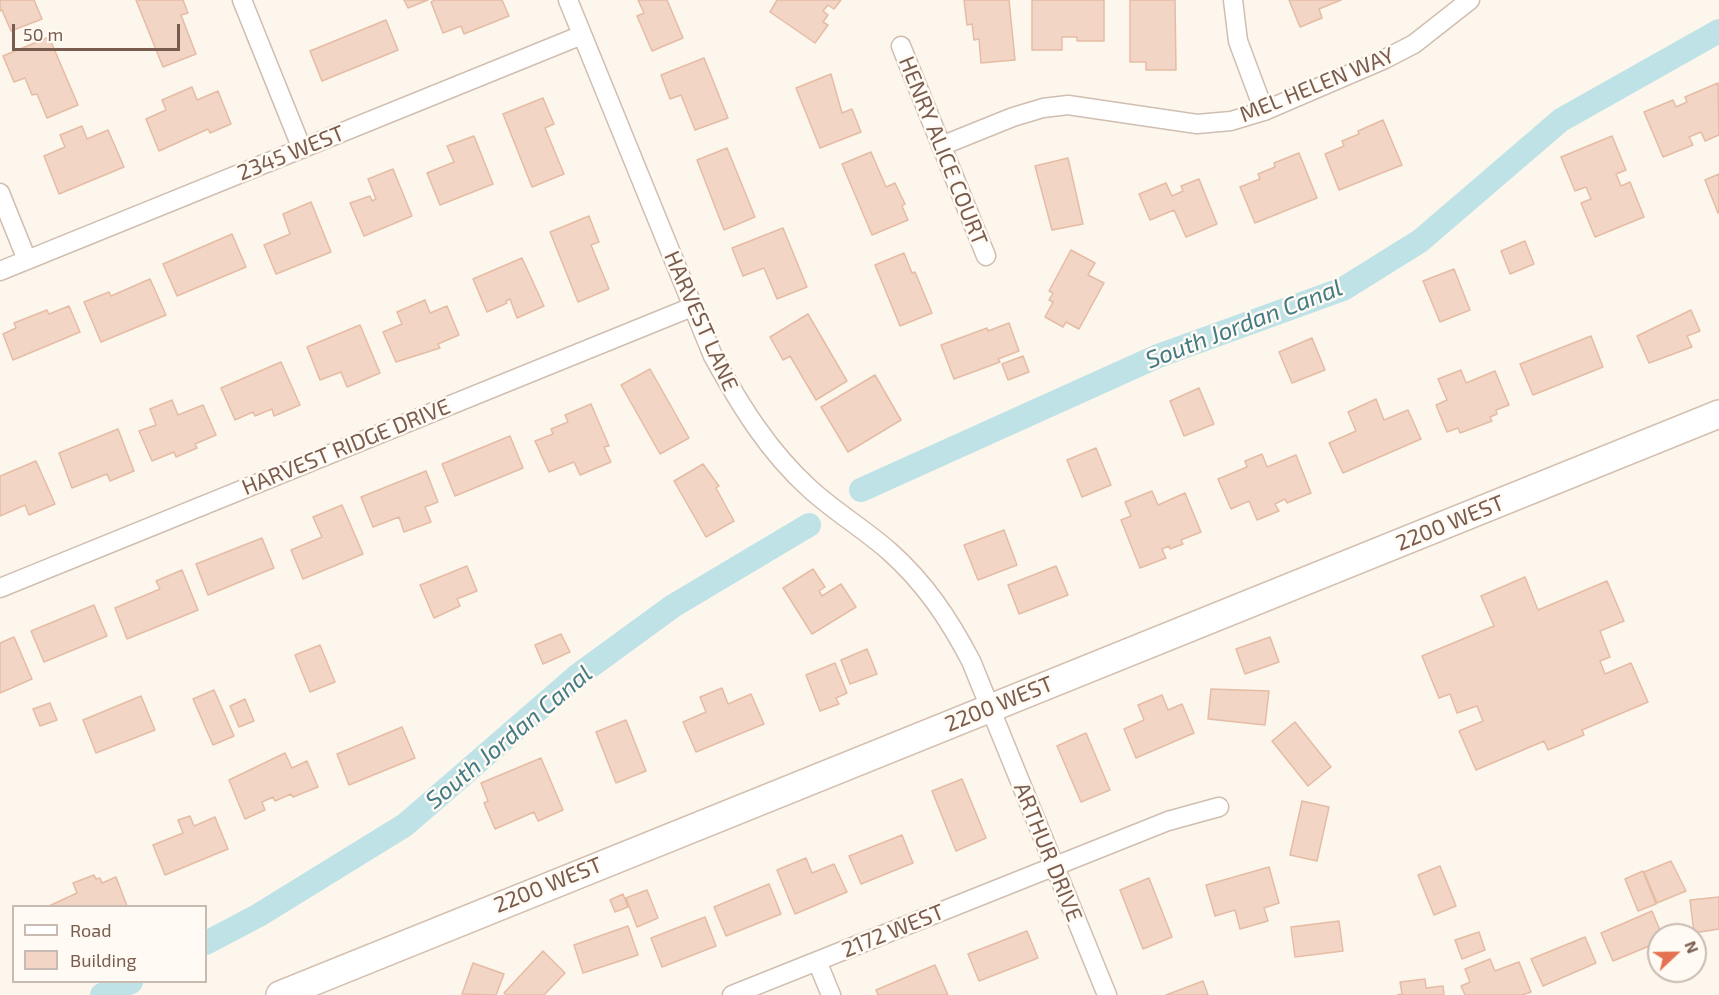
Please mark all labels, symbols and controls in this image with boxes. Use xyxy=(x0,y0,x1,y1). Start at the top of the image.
scale bar xyxy=(15,12,183,50)
text: 50 m xyxy=(23,23,63,45)
street label: MEL HELEN WAY xyxy=(1236,42,1398,128)
street label: HENRY ALICE COURT xyxy=(893,53,993,249)
street label: 2345 WEST xyxy=(234,120,348,186)
street label: HARVEST LANE xyxy=(658,247,744,395)
water label: South Jordan Canal xyxy=(1142,273,1346,375)
street label: HARVEST RIDGE DRIVE xyxy=(238,393,454,501)
street label: 2200 WEST xyxy=(1392,489,1508,557)
water label: South Jordan Canal xyxy=(420,659,598,815)
street label: 2200 WEST xyxy=(941,670,1057,738)
street label: ARTHUR DRIVE xyxy=(1008,779,1088,925)
street label: 2200 WEST xyxy=(490,851,606,919)
street label: 2172 WEST xyxy=(838,899,948,963)
legend xyxy=(12,905,207,983)
text: Road xyxy=(70,919,111,941)
north arrow xyxy=(1647,923,1707,983)
text: N xyxy=(1681,938,1703,956)
text: Building xyxy=(70,949,137,971)

